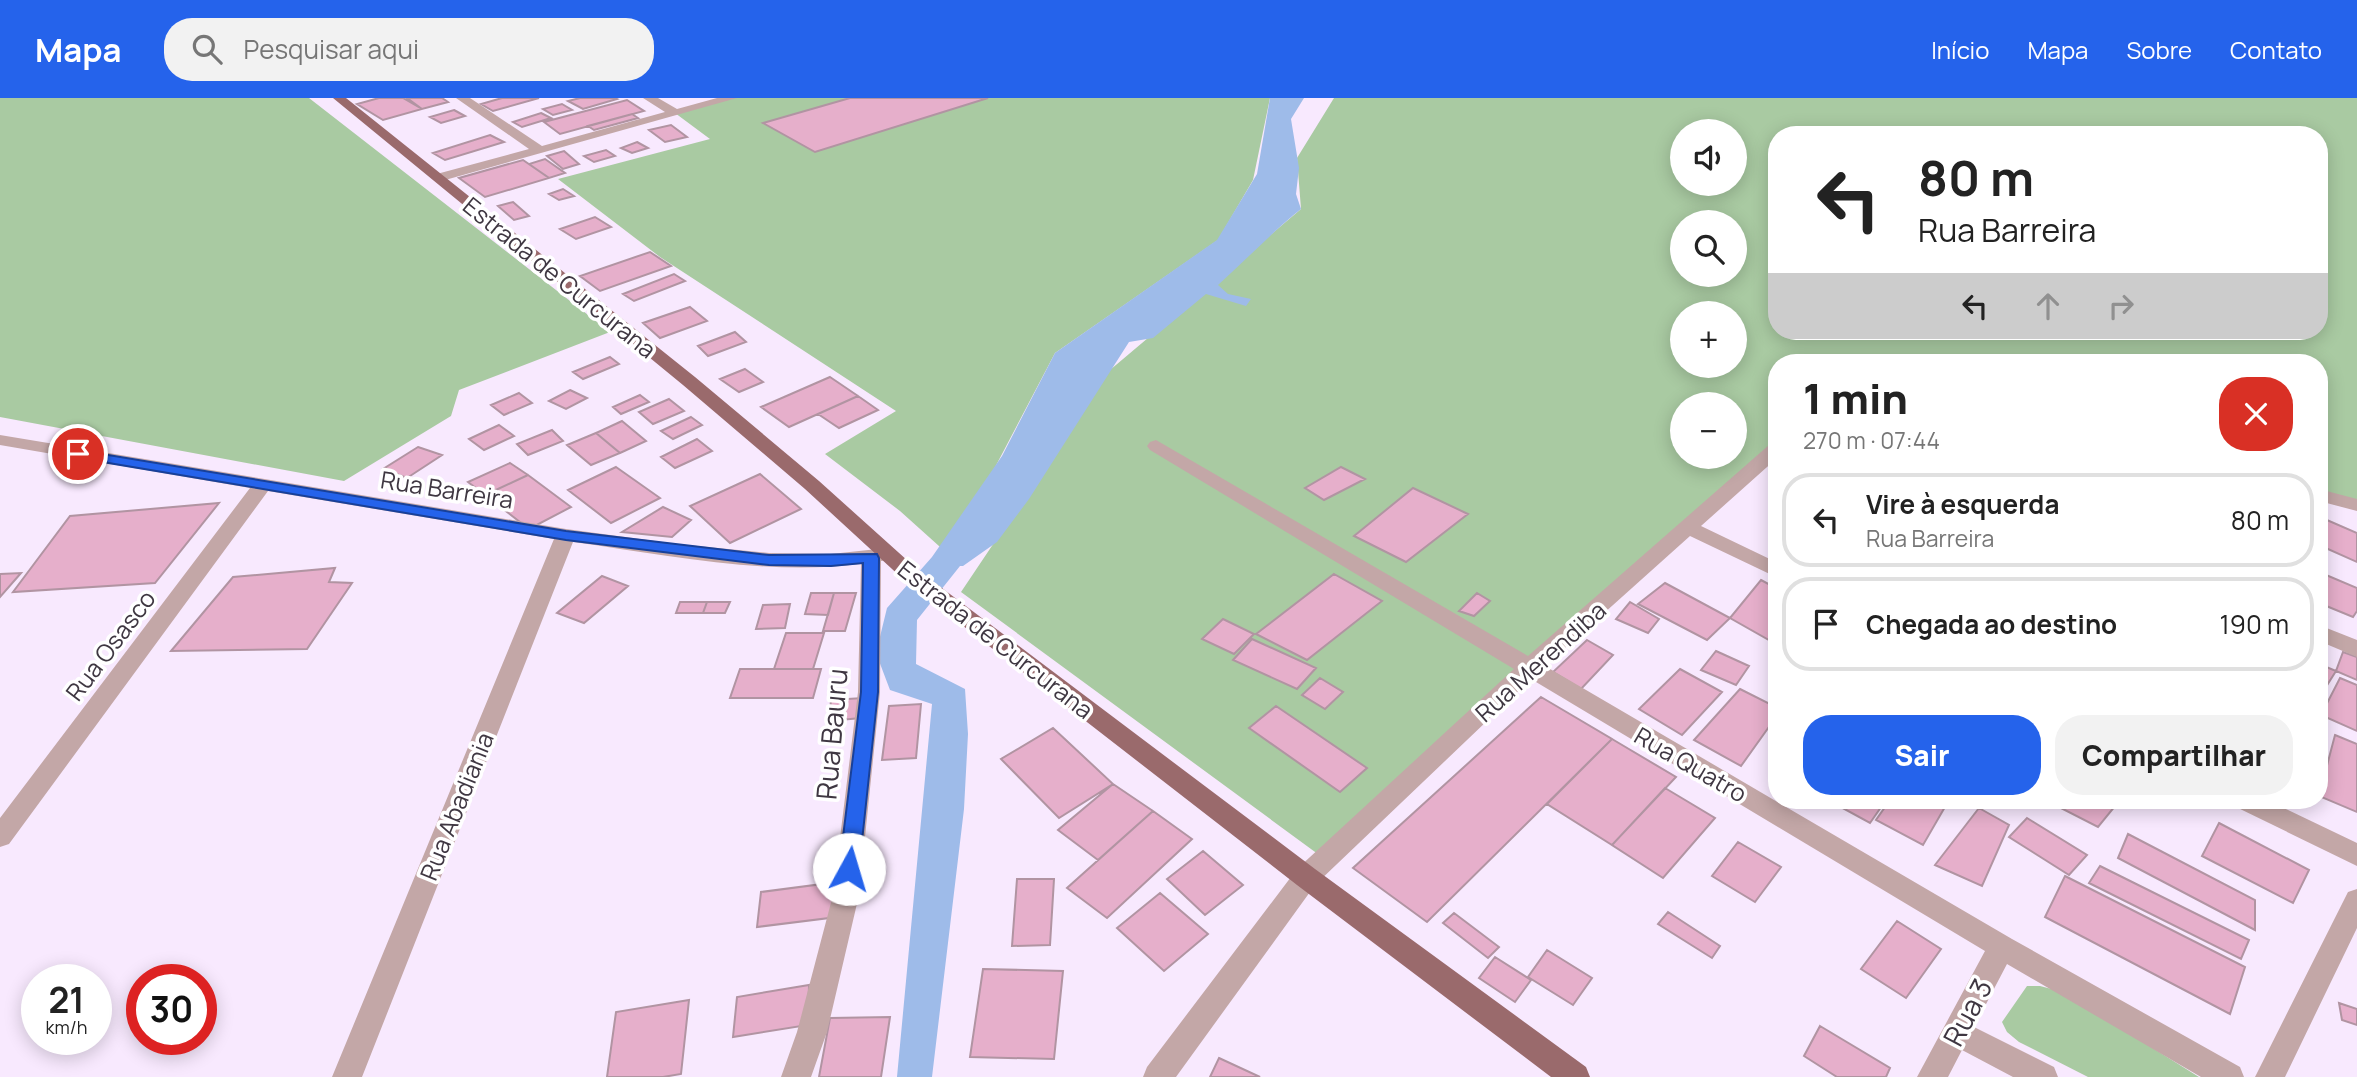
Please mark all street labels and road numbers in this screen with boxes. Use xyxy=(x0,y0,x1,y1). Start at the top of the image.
street label: Estrada de Curcurana xyxy=(457,189,663,365)
street label: Rua Barreira xyxy=(378,462,516,516)
street label: Estrada de Curcurana xyxy=(892,552,1100,726)
street label: Rua Osasco xyxy=(58,583,162,707)
street label: Rua Merendiba xyxy=(1468,593,1612,729)
street label: Rua Bauru xyxy=(806,667,856,801)
street label: Rua Quatro xyxy=(1629,719,1753,809)
street label: Rua Abadiania xyxy=(411,727,501,885)
street label: Rua 3 xyxy=(1934,972,2000,1052)

